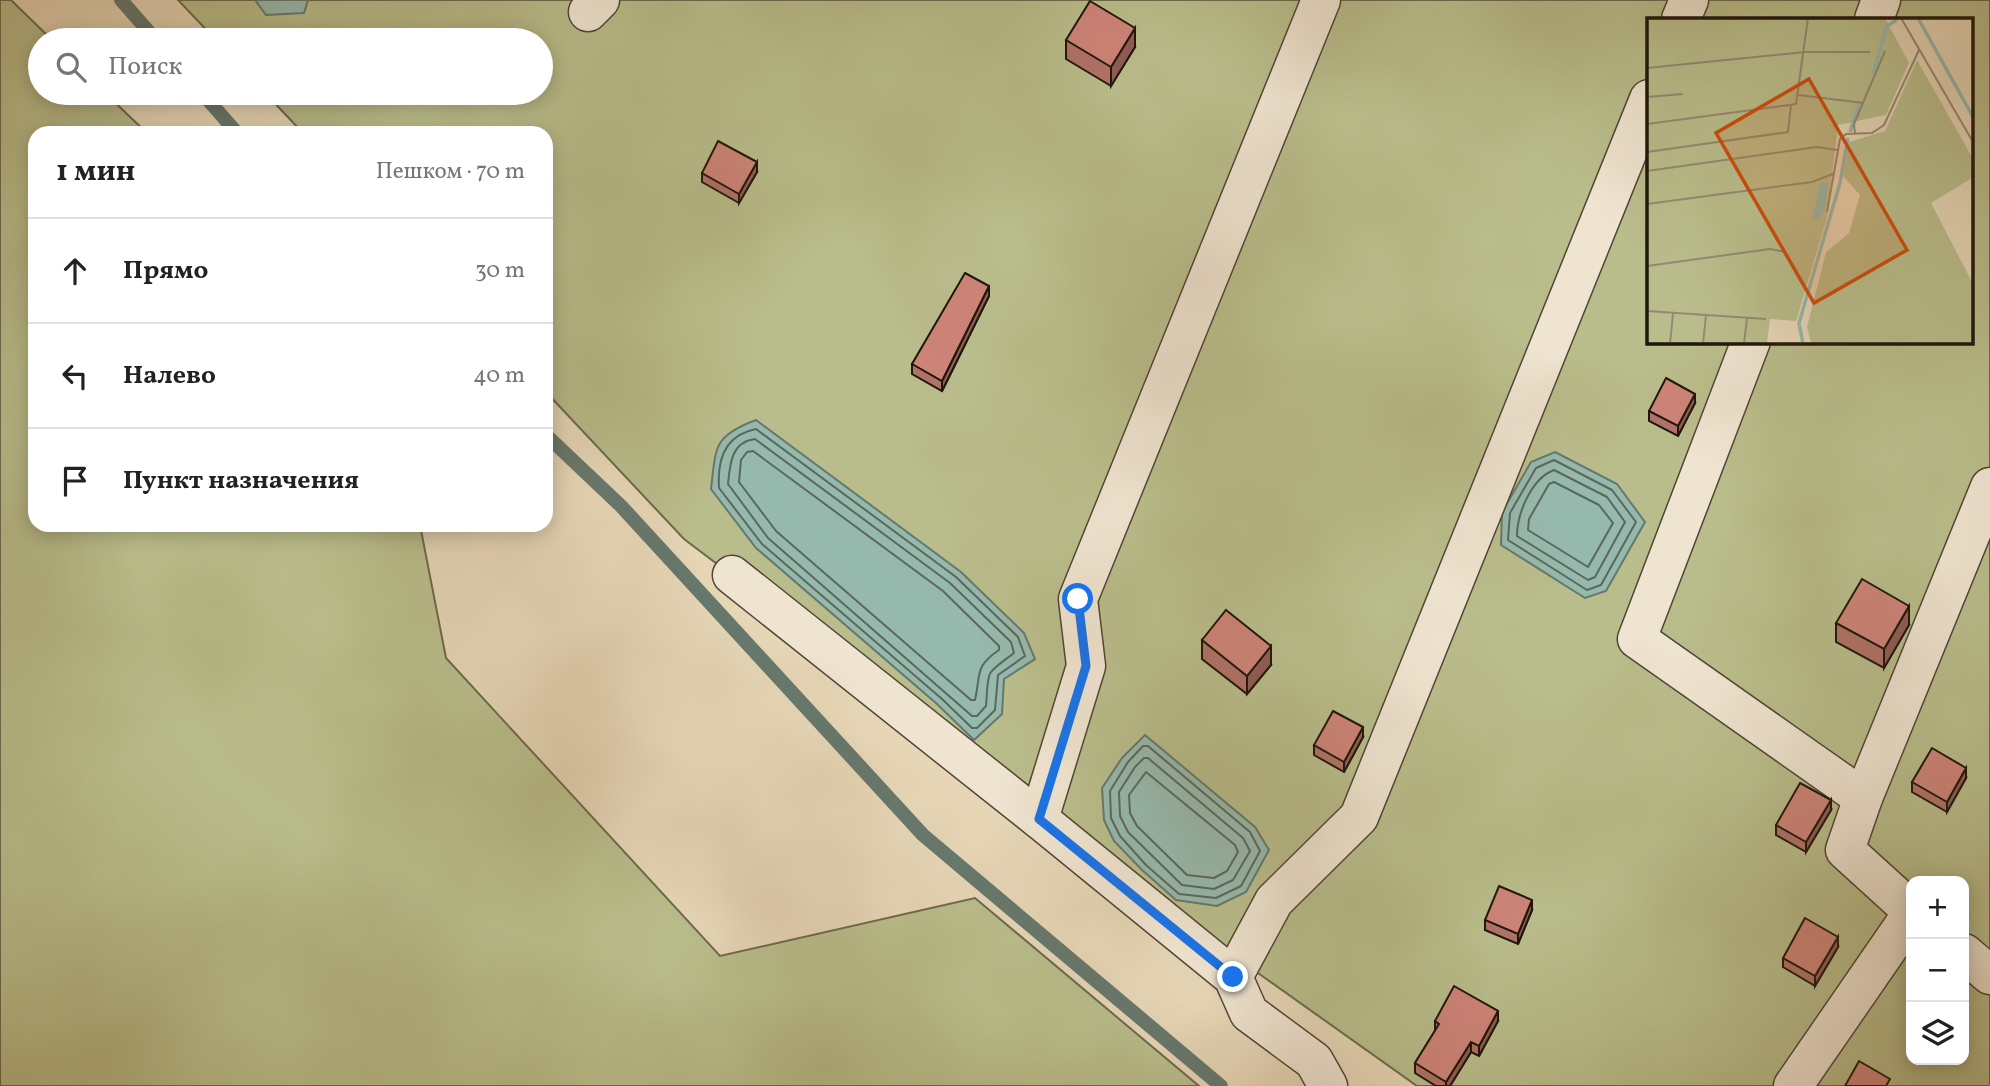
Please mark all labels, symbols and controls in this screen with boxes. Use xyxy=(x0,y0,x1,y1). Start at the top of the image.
inset map xyxy=(1647,18,1972,343)
search box xyxy=(28,28,553,105)
icon: search xyxy=(52,48,90,86)
text: Поиск xyxy=(108,49,182,85)
text: 1 мин xyxy=(56,151,135,193)
text: Пешком · 70 m xyxy=(376,156,525,188)
icon: ahead xyxy=(56,252,94,290)
text: Прямо xyxy=(123,253,208,289)
text: 30 m xyxy=(475,255,525,287)
icon: left xyxy=(56,357,94,395)
text: Налево xyxy=(123,358,216,394)
text: 40 m xyxy=(473,360,525,392)
icon: arrive xyxy=(56,462,94,500)
text: Пункт назначения xyxy=(123,463,359,499)
route start xyxy=(1062,583,1093,614)
map controls xyxy=(1906,876,1969,1065)
button: + xyxy=(1906,876,1969,939)
button: − xyxy=(1906,939,1969,1002)
route end xyxy=(1217,961,1248,992)
button: layers xyxy=(1906,1002,1969,1065)

